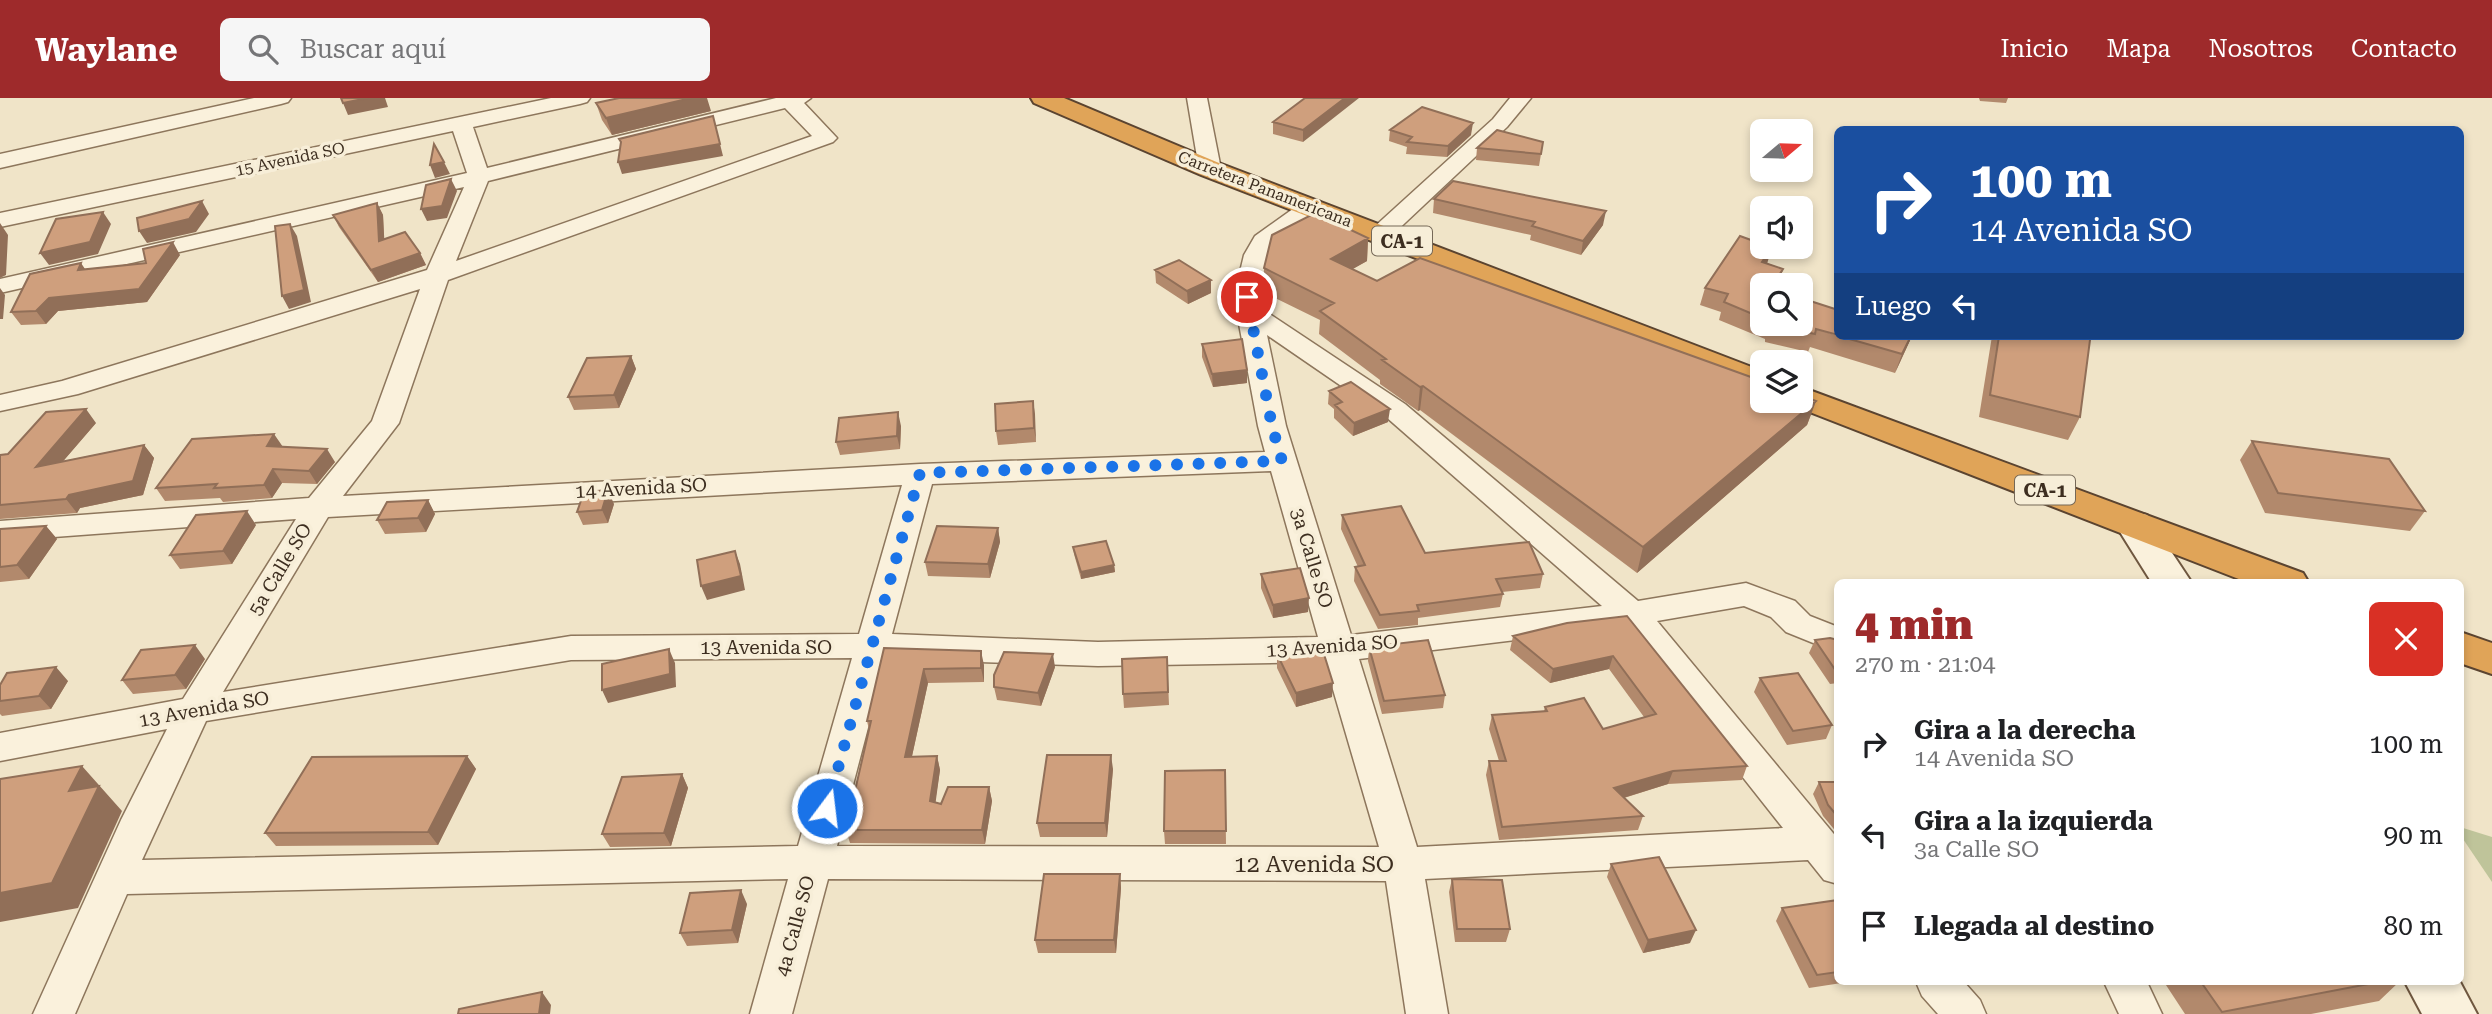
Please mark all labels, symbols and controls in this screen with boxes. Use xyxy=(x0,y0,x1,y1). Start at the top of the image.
search box xyxy=(220,18,710,81)
text: Waylane xyxy=(35,30,178,69)
icon: search xyxy=(244,30,282,68)
text: Buscar aquí xyxy=(300,34,446,64)
text: Inicio xyxy=(2000,35,2068,63)
text: Mapa xyxy=(2106,35,2171,63)
text: Nosotros xyxy=(2209,35,2313,63)
text: Contacto xyxy=(2351,35,2457,63)
north arrow xyxy=(1750,119,1813,182)
map controls xyxy=(1750,119,1813,413)
street label: 15 Avenida SO xyxy=(234,138,346,180)
street label: Carretera Panamericana xyxy=(1175,147,1355,231)
text: 100 m xyxy=(1970,152,2112,209)
icon: right xyxy=(1855,154,1946,245)
button: sound xyxy=(1750,196,1813,259)
text: 14 Avenida SO xyxy=(1970,211,2193,249)
road number: CA-1 xyxy=(1372,226,1432,256)
pin xyxy=(1217,267,1277,327)
button: search xyxy=(1750,273,1813,336)
icon: arrive xyxy=(1228,278,1266,316)
icon: left xyxy=(1946,287,1984,325)
text: Luego xyxy=(1855,291,1932,321)
button: layers xyxy=(1750,350,1813,413)
street label: 14 Avenida SO xyxy=(574,473,708,503)
road number: CA-1 xyxy=(2015,476,2075,504)
street label: 3a Calle SO xyxy=(1286,505,1338,611)
street label: 5a Calle SO xyxy=(244,519,316,619)
text: 4 min xyxy=(1855,600,1973,649)
button: close xyxy=(2369,602,2443,676)
street label: 13 Avenida SO xyxy=(1265,630,1399,662)
street label: 13 Avenida SO xyxy=(700,636,832,659)
text: 270 m · 21:04 xyxy=(1855,651,1995,678)
street label: 13 Avenida SO xyxy=(137,686,271,732)
text: Gira a la derecha xyxy=(1914,715,2135,745)
icon: right xyxy=(1855,725,1893,763)
text: 100 m xyxy=(2369,729,2443,759)
text: 14 Avenida SO xyxy=(1914,745,2074,772)
position arrow xyxy=(790,771,864,845)
text: Gira a la izquierda xyxy=(1914,806,2153,836)
icon: left xyxy=(1855,816,1893,854)
text: 90 m xyxy=(2384,820,2443,850)
text: 3a Calle SO xyxy=(1914,836,2039,863)
street label: 12 Avenida SO xyxy=(1234,851,1394,878)
street label: 4a Calle SO xyxy=(771,873,819,979)
icon: arrive xyxy=(1855,907,1893,945)
text: Llegada al destino xyxy=(1914,911,2154,941)
text: 80 m xyxy=(2384,911,2443,941)

